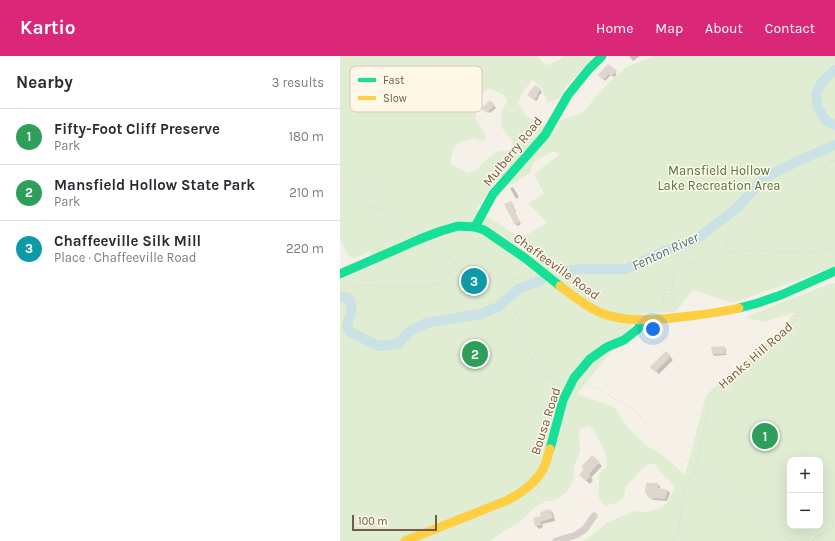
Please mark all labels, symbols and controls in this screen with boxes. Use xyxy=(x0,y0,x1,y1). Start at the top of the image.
text: Kartio xyxy=(20,17,75,39)
text: Home xyxy=(596,20,633,37)
text: Map xyxy=(655,20,683,37)
text: About xyxy=(705,20,743,37)
text: Contact xyxy=(765,20,815,37)
legend xyxy=(350,66,482,112)
text: Nearby xyxy=(16,72,73,92)
text: Fast xyxy=(383,74,404,87)
text: 3 results xyxy=(272,75,324,90)
text: Slow xyxy=(383,92,407,105)
street label: Mulberry Road xyxy=(480,113,545,189)
text: Fifty-Foot Cliff Preserve xyxy=(54,120,220,138)
text: 1 xyxy=(27,129,31,144)
text: 180 m xyxy=(289,129,324,144)
text: Park xyxy=(54,138,80,153)
park label: Mansfield Hollow Lake Recreation Area xyxy=(658,163,781,193)
text: Mansfield Hollow State Park xyxy=(54,176,255,194)
text: 2 xyxy=(25,185,33,200)
text: 210 m xyxy=(289,185,324,200)
text: Park xyxy=(54,194,80,209)
water label: Fenton River xyxy=(629,228,702,274)
street label: Chaffeeville Road xyxy=(511,230,603,303)
text: Chaffeeville Silk Mill xyxy=(54,232,201,250)
text: 3 xyxy=(25,241,33,256)
text: 220 m xyxy=(286,241,324,256)
text: Place · Chaffeeville Road xyxy=(54,250,196,265)
pin: 3 xyxy=(461,266,487,296)
your location xyxy=(643,319,663,339)
street label: Hanks Hill Road xyxy=(715,319,796,392)
pin: 2 xyxy=(462,339,488,369)
street label: Bousa Road xyxy=(528,386,563,457)
pin: 1 xyxy=(752,421,778,451)
map controls xyxy=(787,457,823,529)
button: + xyxy=(787,457,823,493)
button: − xyxy=(787,493,823,529)
scale bar xyxy=(352,513,437,532)
text: 100 m xyxy=(358,515,388,528)

